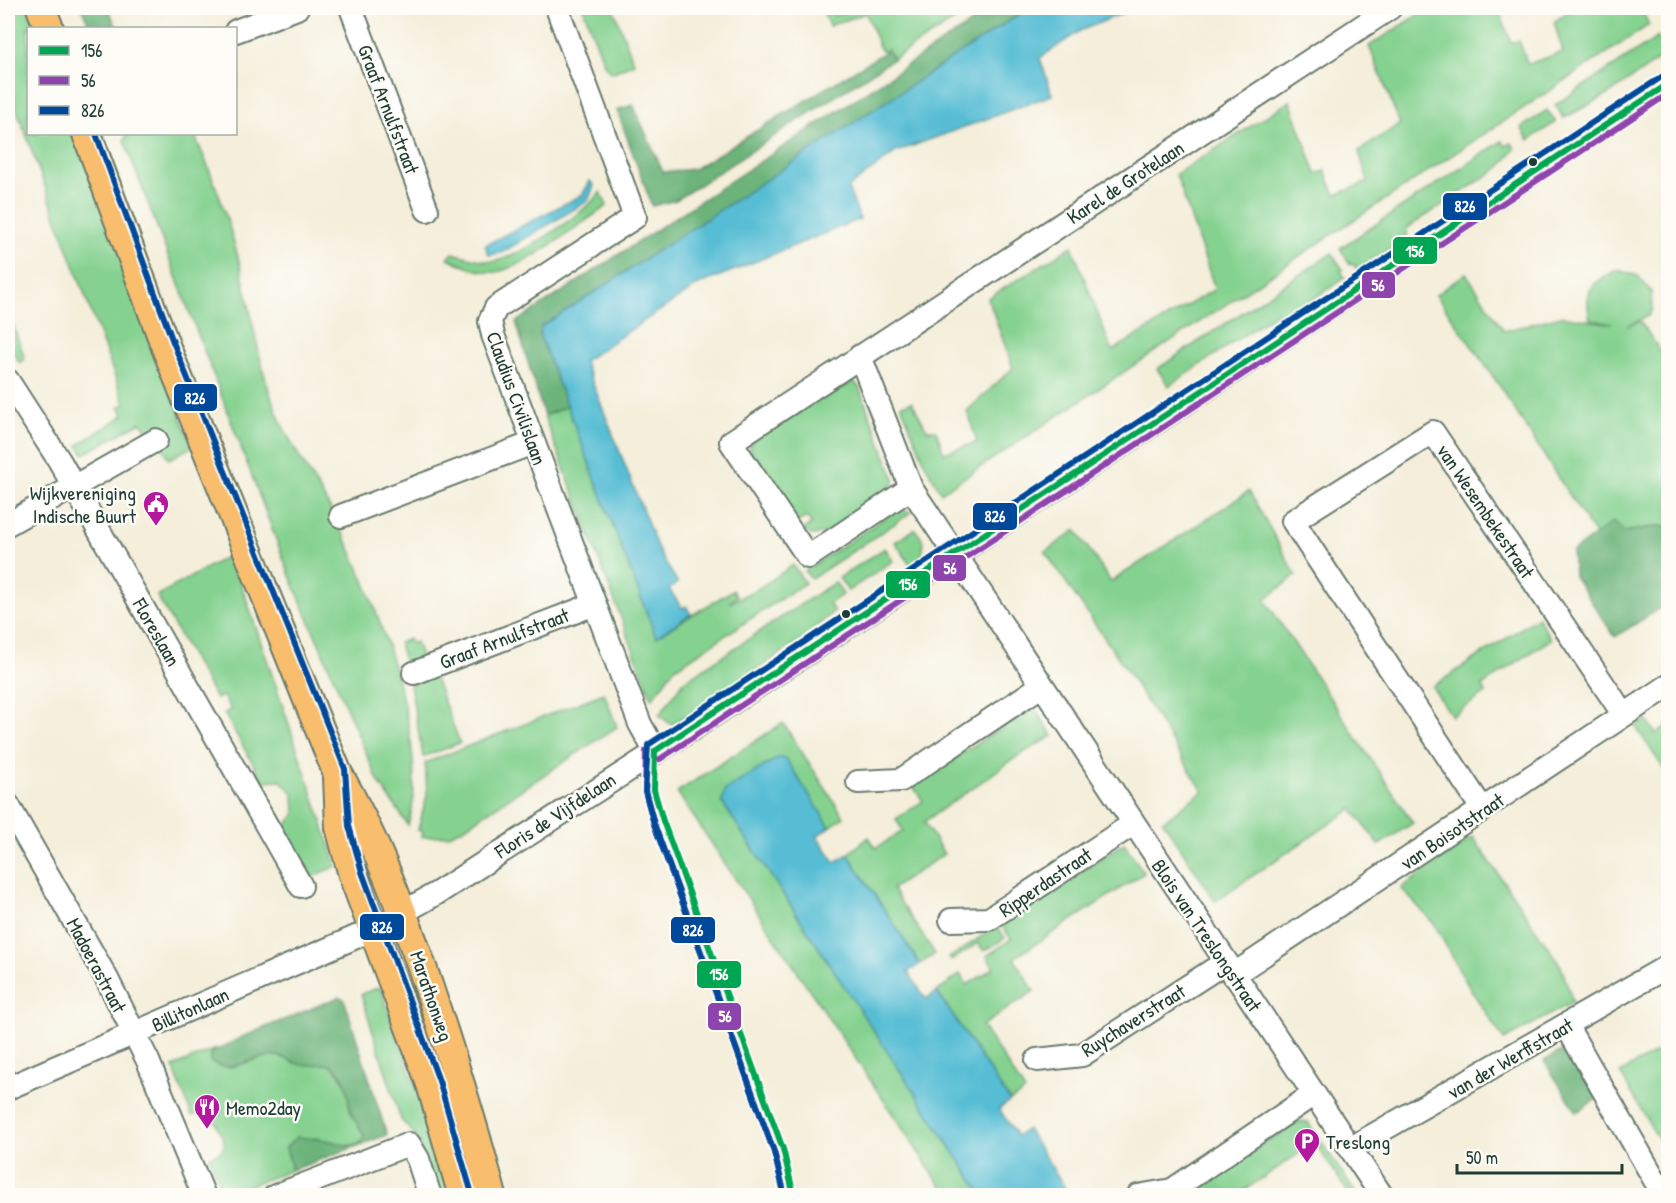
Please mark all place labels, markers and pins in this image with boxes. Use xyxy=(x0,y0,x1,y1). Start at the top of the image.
unlabelled marker xyxy=(1527,156,1539,168)
place label: Wijkvereniging Indische Buurt xyxy=(30,479,137,529)
public building icon: Wijkvereniging Indische Buurt xyxy=(141,489,171,527)
unlabelled marker xyxy=(840,608,852,620)
restaurant icon: Memo2day xyxy=(192,1092,222,1130)
place label: Memo2day xyxy=(226,1094,301,1121)
parking icon: Treslong xyxy=(1292,1126,1322,1164)
place label: Treslong xyxy=(1326,1128,1390,1155)

